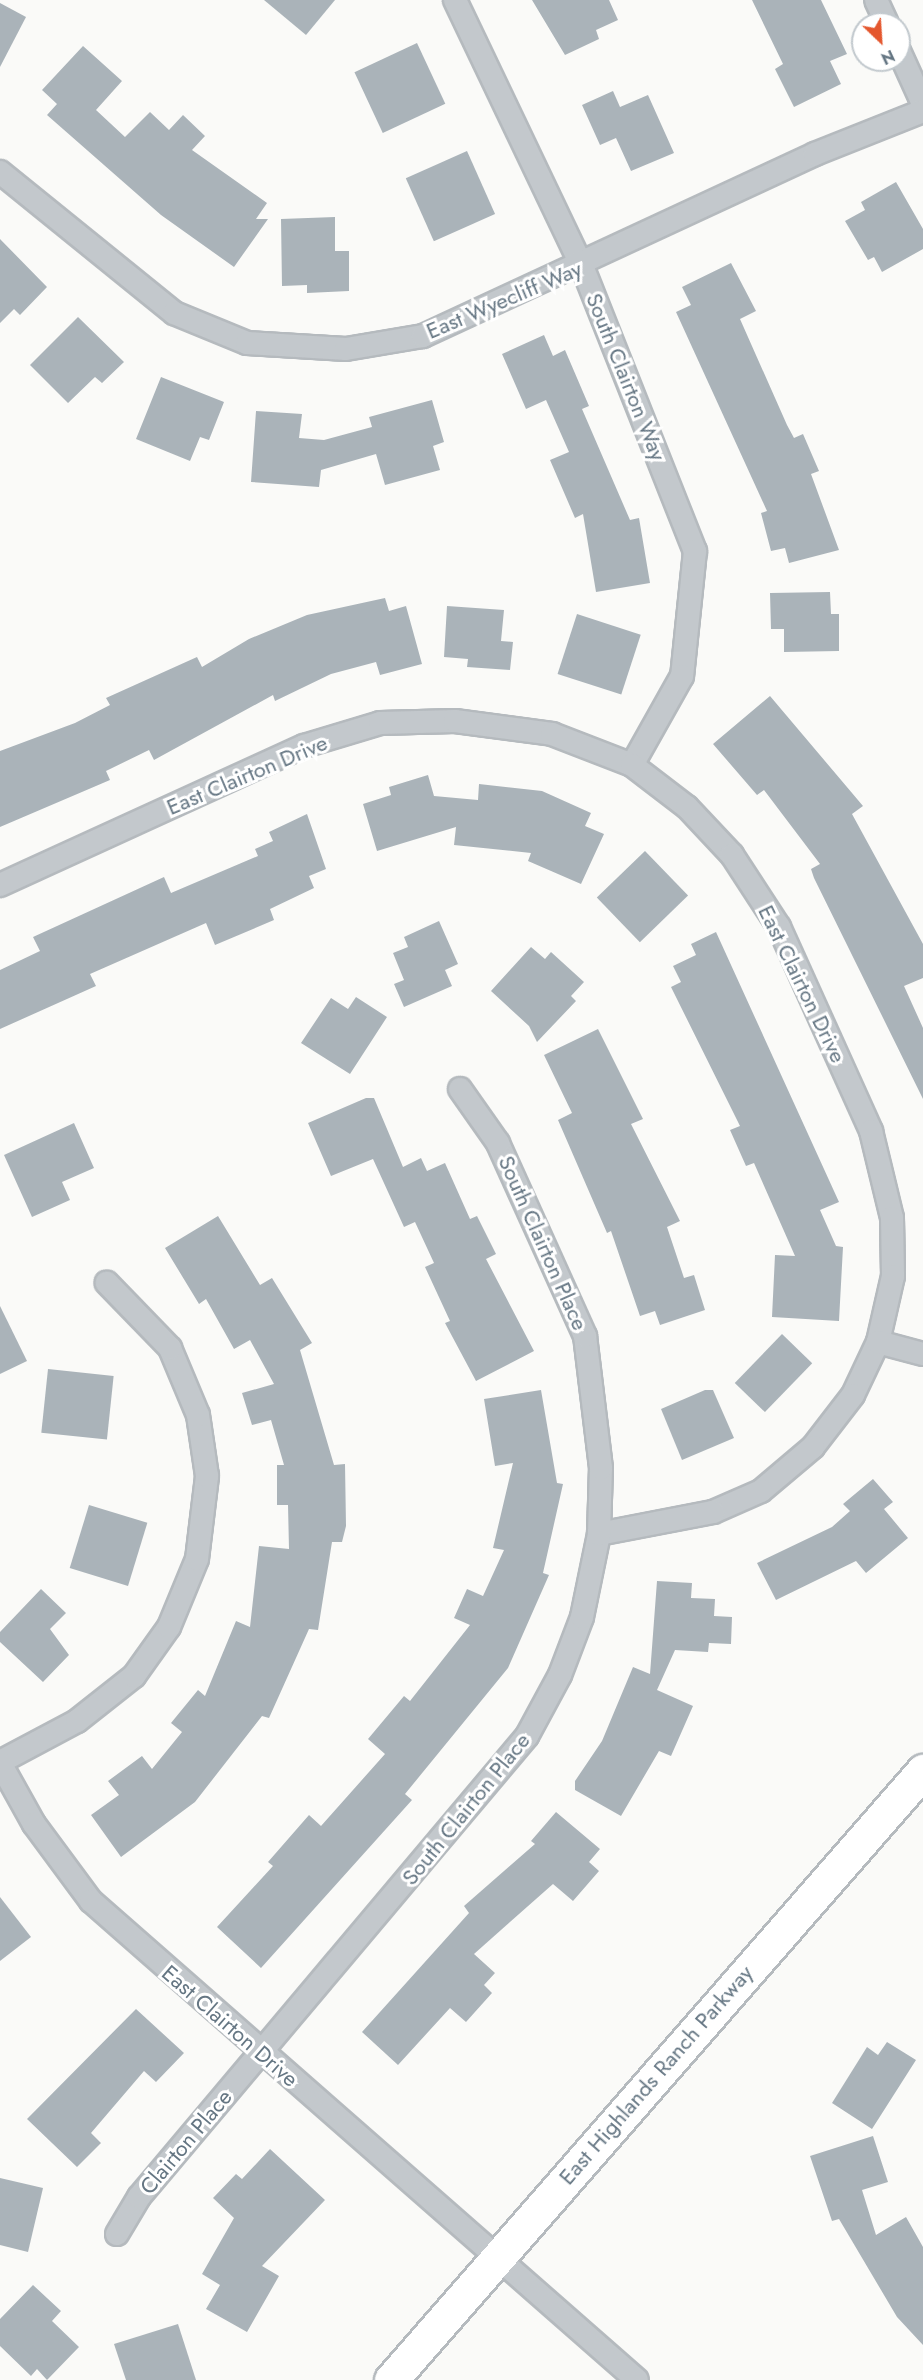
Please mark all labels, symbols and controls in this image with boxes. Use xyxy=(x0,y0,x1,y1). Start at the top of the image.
north arrow xyxy=(851,12,911,72)
text: N xyxy=(877,44,899,70)
street label: East Wyecliff Way xyxy=(422,255,586,345)
street label: South Clairton Way xyxy=(580,289,672,465)
street label: East Clairton Drive xyxy=(163,729,331,821)
street label: East Clairton Drive xyxy=(752,901,852,1067)
street label: South Clairton Place xyxy=(493,1152,593,1334)
street label: South Clairton Place xyxy=(397,1728,535,1890)
street label: East Clairton Drive xyxy=(157,1960,303,2092)
street label: East Highlands Ranch Parkway xyxy=(554,1960,758,2190)
street label: Clairton Place xyxy=(134,2084,238,2200)

